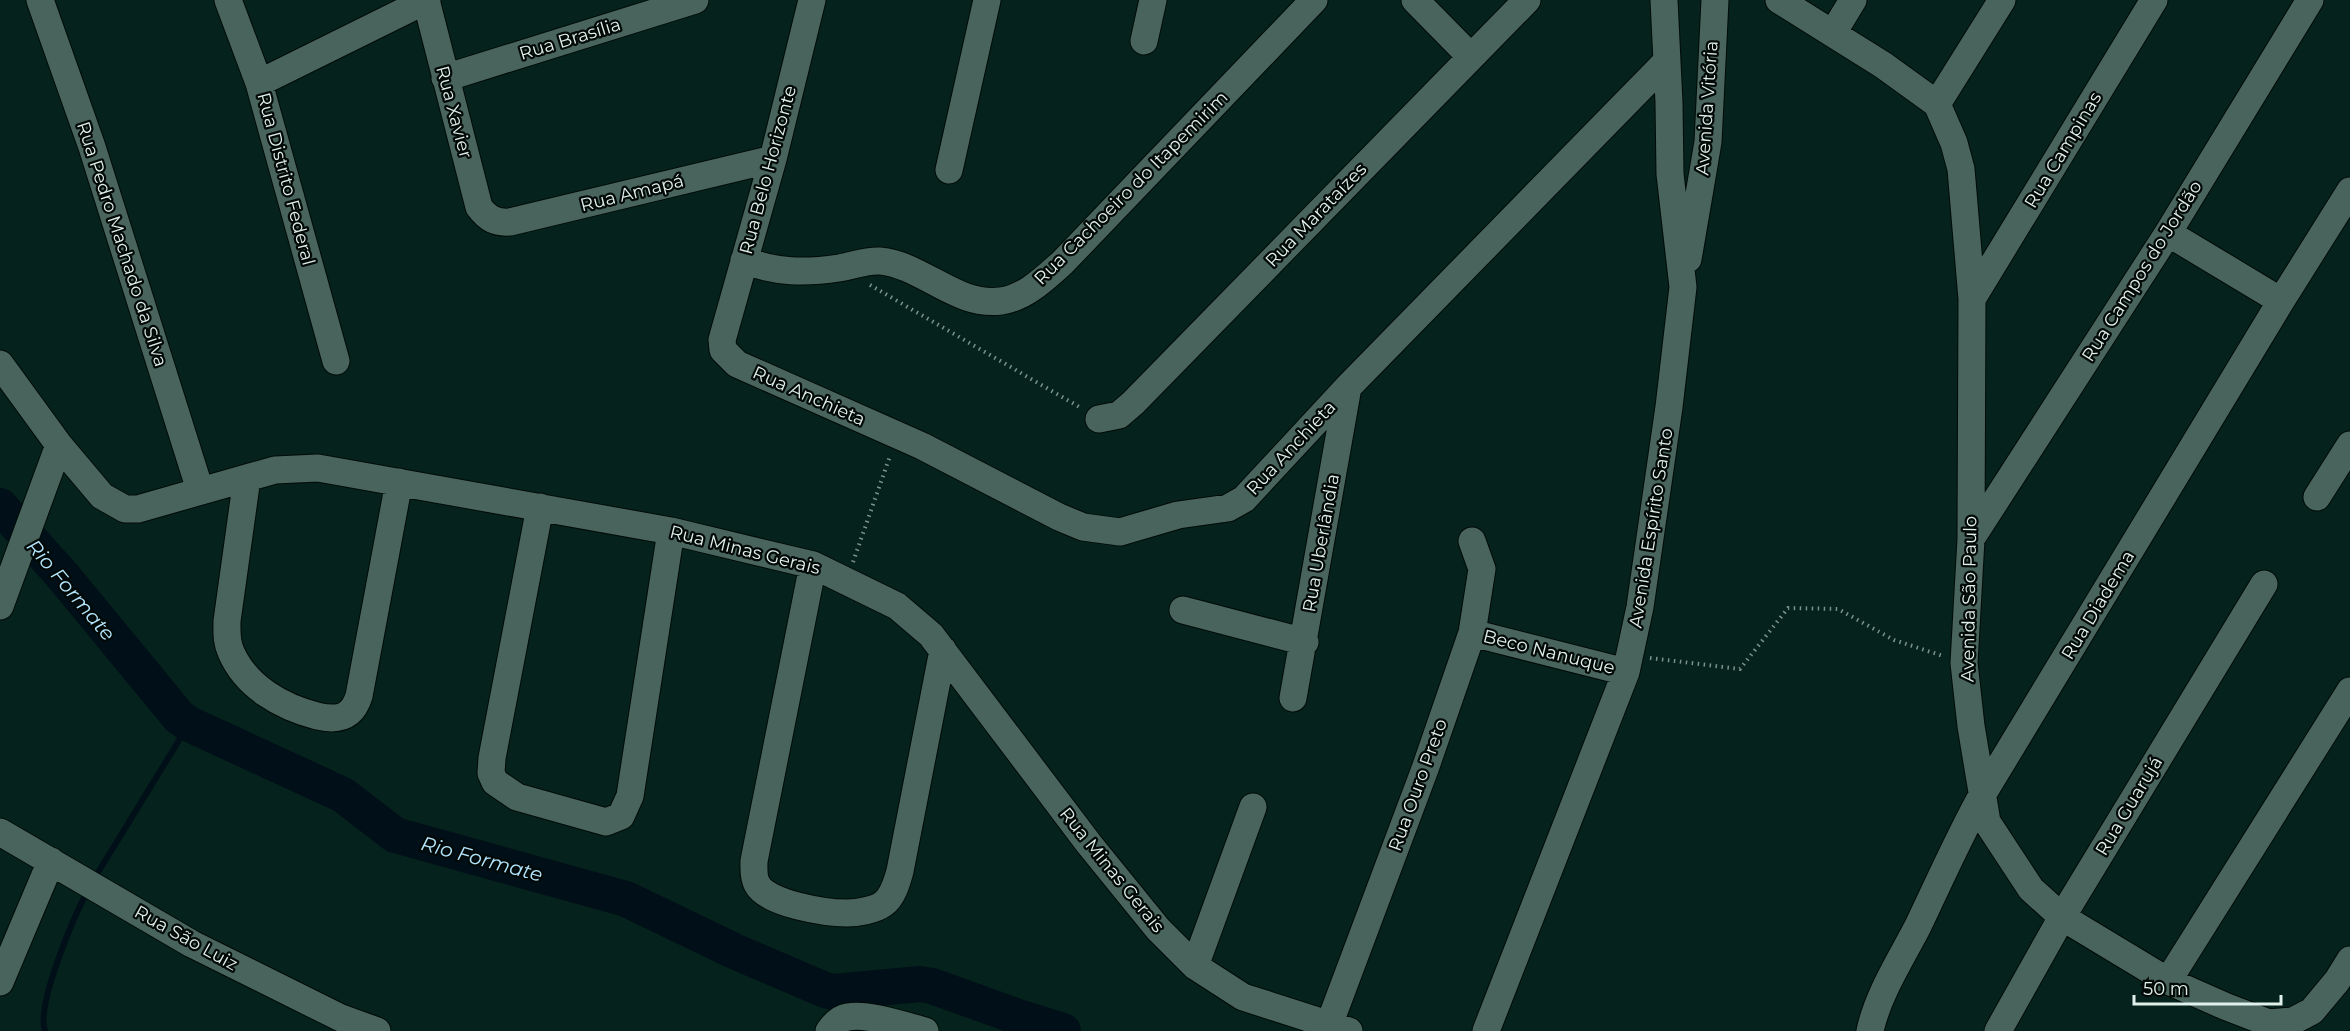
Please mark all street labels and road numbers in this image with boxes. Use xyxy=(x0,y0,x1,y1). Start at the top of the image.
street label: Rua Brasília xyxy=(517,13,623,65)
street label: Avenida Vitória xyxy=(1691,40,1723,176)
street label: Rua Xavier xyxy=(431,63,477,161)
street label: Rua Belo Horizonte xyxy=(735,83,801,257)
street label: Rua Cachoeiro do Itapemirim xyxy=(1029,86,1233,290)
street label: Rua Campinas xyxy=(2020,88,2106,212)
street label: Rua Distrito Federal xyxy=(252,90,320,268)
street label: Rua Pedro Machado da Silva xyxy=(72,119,172,369)
street label: Rua Marataízes xyxy=(1261,158,1371,272)
street label: Rua Amapá xyxy=(578,170,686,216)
street label: Rua Campos do Jordão xyxy=(2077,176,2207,366)
street label: Rua Anchieta xyxy=(749,361,869,431)
street label: Rua Anchieta xyxy=(1242,396,1340,500)
street label: Avenida Espírito Santo xyxy=(1624,427,1678,629)
street label: Rua Uberlândia xyxy=(1298,472,1344,614)
street label: Avenida São Paulo xyxy=(1957,516,1981,682)
street label: Rua Minas Gerais xyxy=(667,521,823,579)
street label: Rua Diadema xyxy=(2057,546,2139,664)
street label: Beco Nanuque xyxy=(1481,625,1617,679)
street label: Rua Ouro Preto xyxy=(1384,716,1452,854)
street label: Rua Guarujá xyxy=(2091,752,2167,860)
street label: Rua Minas Gerais xyxy=(1055,803,1169,937)
street label: Rua São Luiz xyxy=(130,901,242,975)

